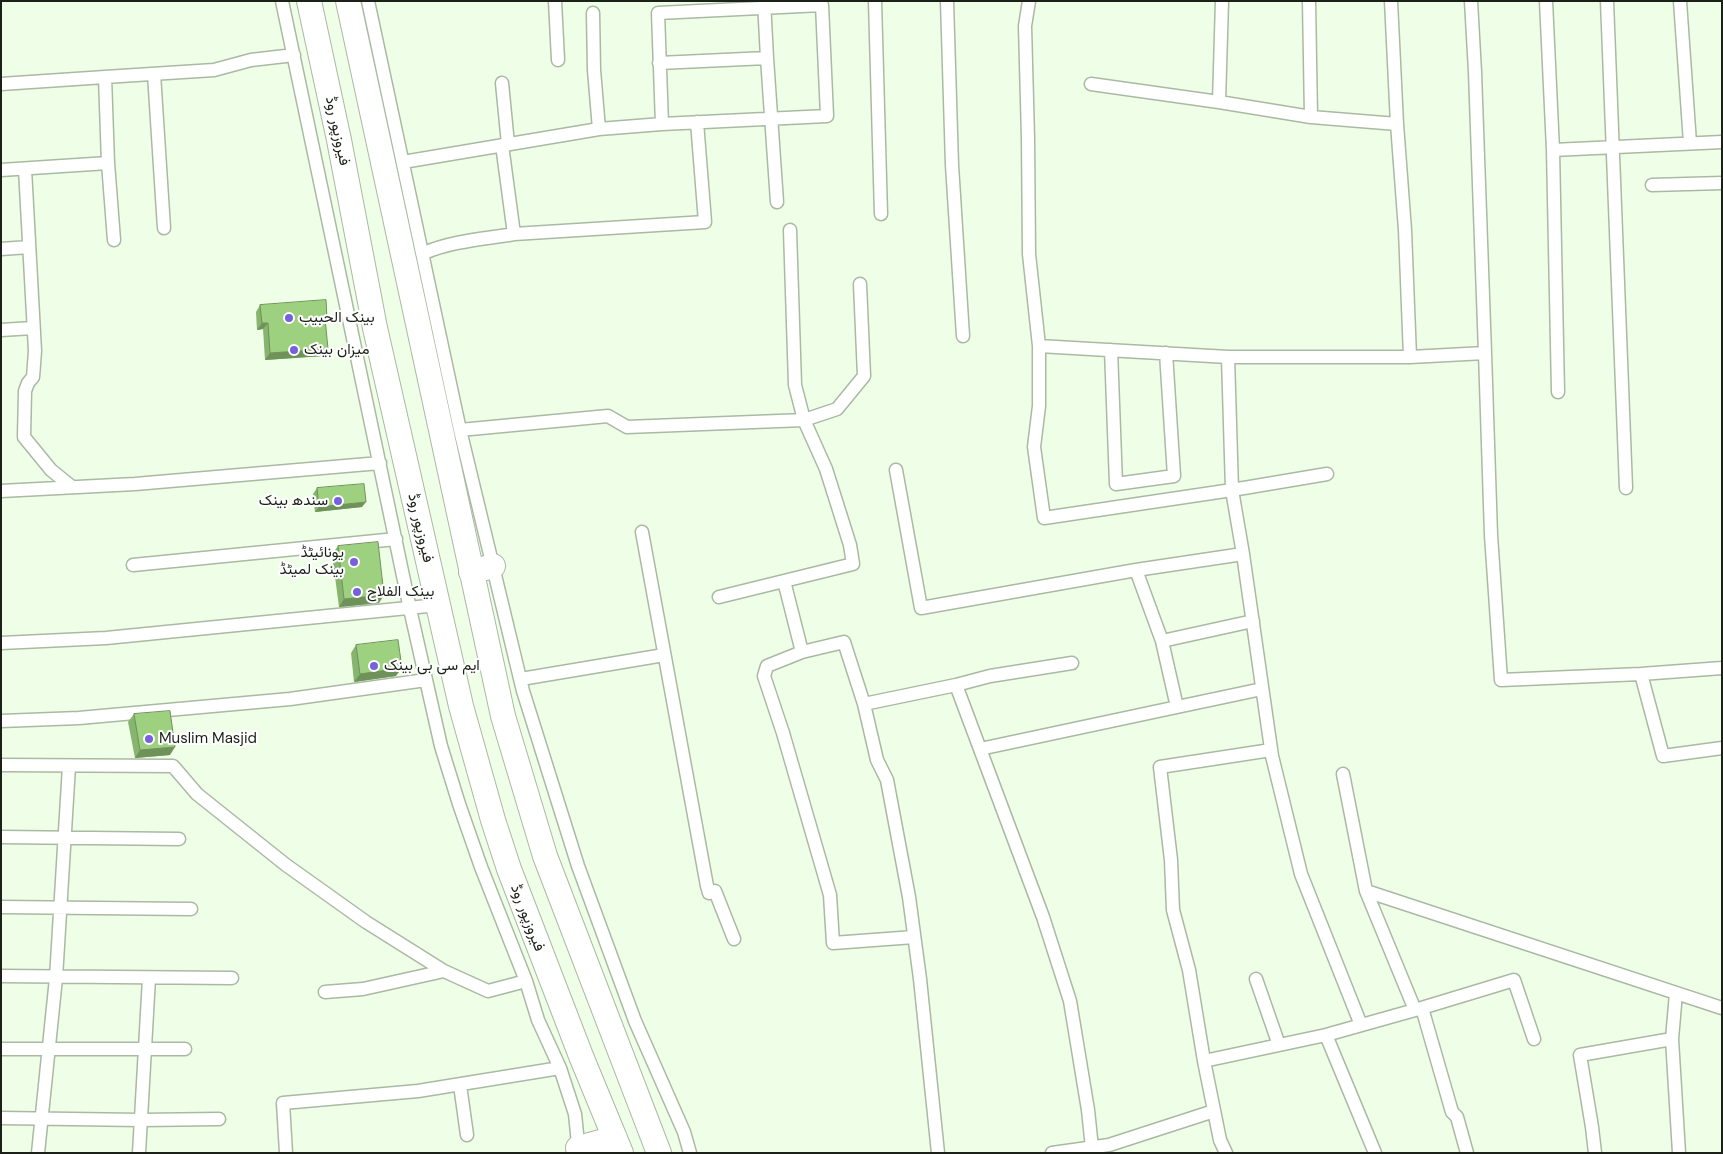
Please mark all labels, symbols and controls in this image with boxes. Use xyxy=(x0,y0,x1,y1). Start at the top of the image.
street label: فیروزپور روڈ xyxy=(321,95,353,167)
place label: بينک الحبيب xyxy=(299,309,375,327)
marker: بينک الحبيب xyxy=(283,312,295,324)
place label: میزان بینک xyxy=(304,341,369,359)
marker: میزان بینک xyxy=(288,344,300,356)
place label: سندھ بینک xyxy=(259,492,328,510)
street label: فیروزپور روڈ xyxy=(403,492,437,564)
marker: سندھ بینک xyxy=(332,495,344,507)
place label: یونائیٹڈ بینک لمیٹڈ xyxy=(280,544,344,579)
marker: یونائیٹڈ بینک لمیٹڈ xyxy=(348,556,360,568)
place label: بینک الفلاح xyxy=(367,583,434,601)
marker: بینک الفلاح xyxy=(351,586,363,598)
place label: ایم سی بی بینک xyxy=(384,657,480,675)
marker: ایم سی بی بینک xyxy=(368,660,380,672)
place label: Muslim Masjid xyxy=(159,730,257,748)
marker: Muslim Masjid xyxy=(143,733,155,745)
street label: فیروزپور روڈ xyxy=(506,882,548,954)

